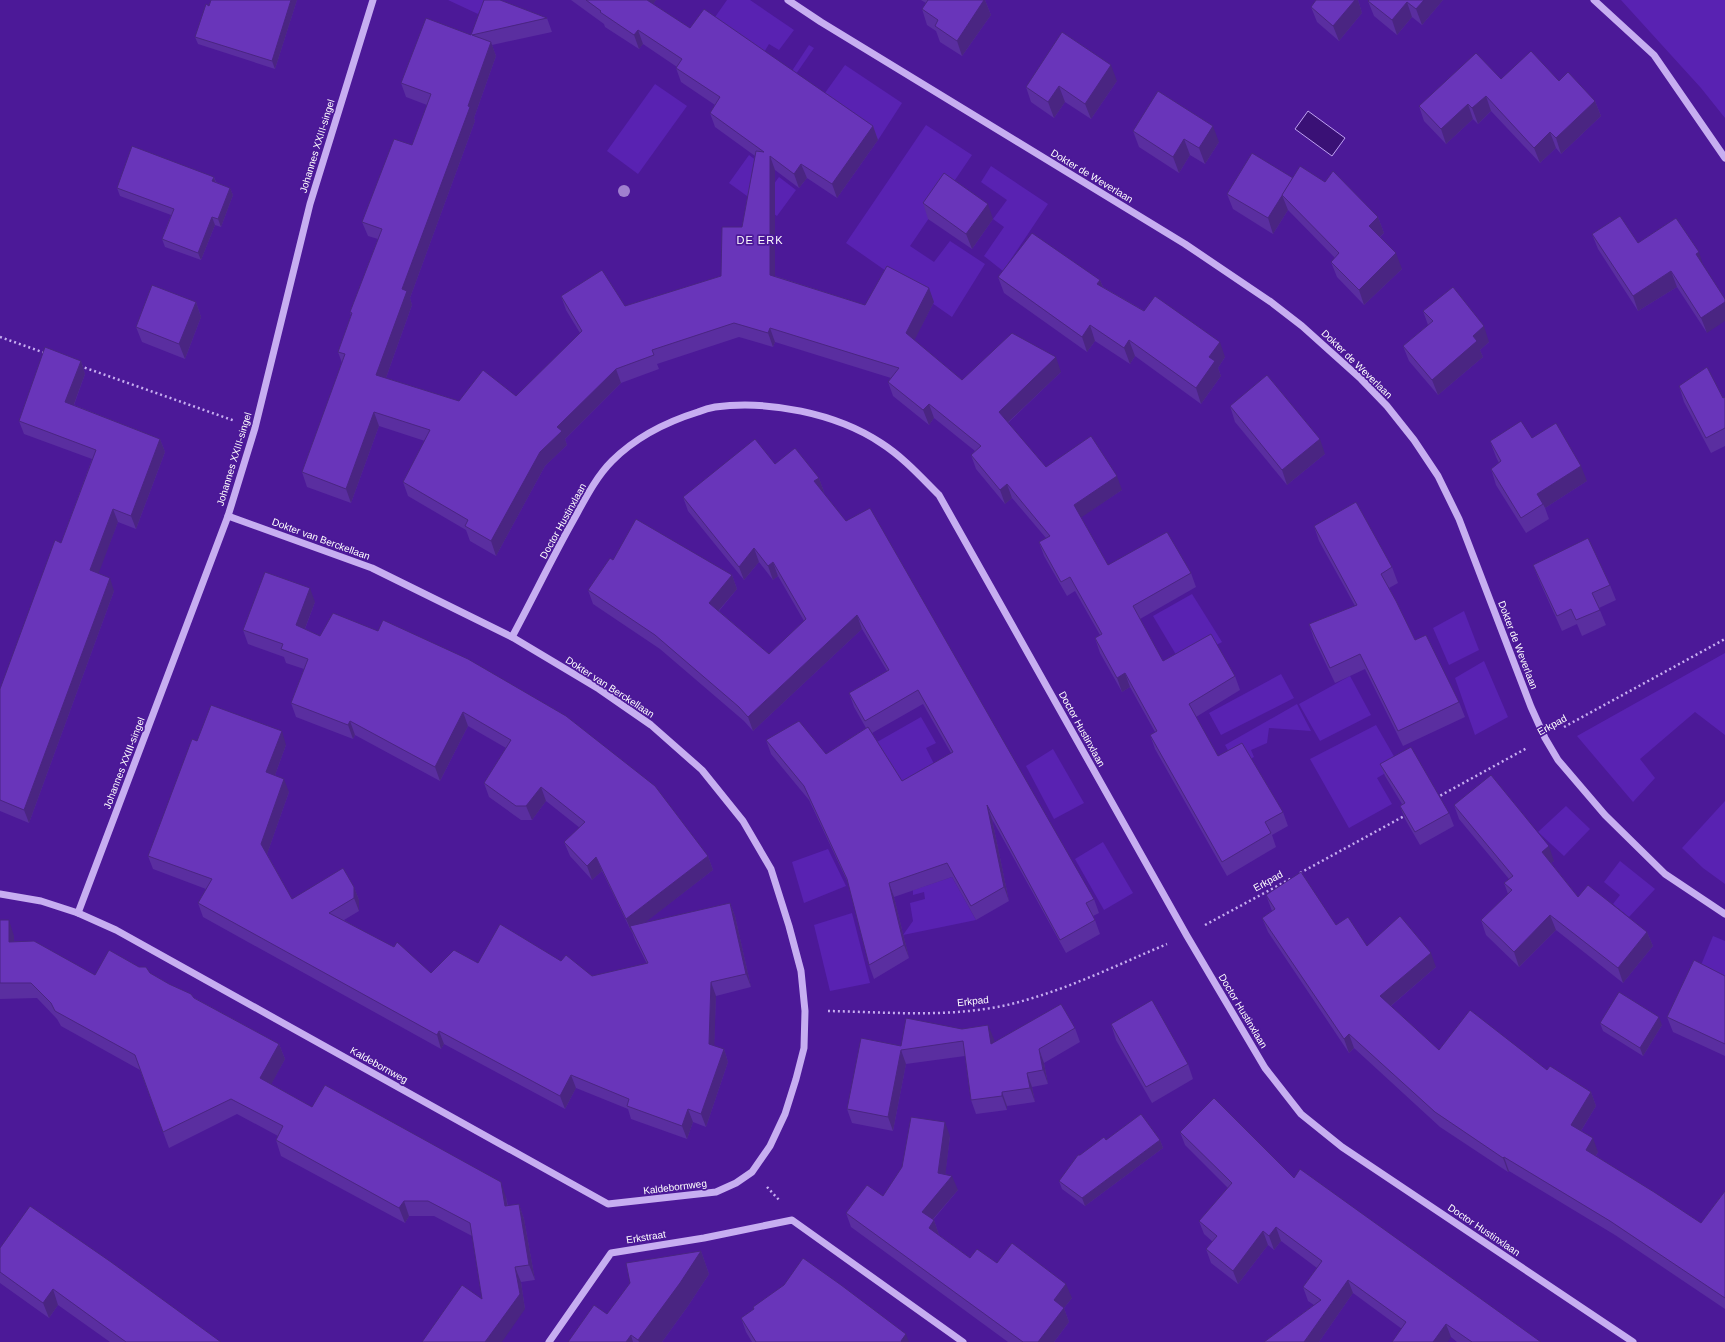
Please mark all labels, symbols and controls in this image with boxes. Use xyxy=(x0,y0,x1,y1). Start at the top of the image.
street label: Johannes XXIII-singel xyxy=(298,98,336,194)
street label: Dokter de Weverlaan xyxy=(1049,147,1135,205)
district label: DE ERK xyxy=(737,234,783,246)
street label: Dokter de Weverlaan xyxy=(1319,327,1395,401)
street label: Johannes XXIII-singel xyxy=(215,411,253,507)
street label: Doctor Hustinxlaan xyxy=(538,481,588,561)
street label: Dokter van Berckellaan xyxy=(271,516,371,562)
street label: Dokter de Weverlaan xyxy=(1496,599,1540,691)
street label: Dokter van Berckellaan xyxy=(564,654,656,720)
street label: Doctor Hustinxlaan xyxy=(1057,689,1107,769)
street label: Erkpad xyxy=(1535,713,1569,737)
street label: Johannes XXIII-singel xyxy=(101,716,147,810)
street label: Erkpad xyxy=(1251,869,1285,893)
street label: Doctor Hustinxlaan xyxy=(1217,972,1269,1050)
street label: Erkpad xyxy=(957,994,989,1008)
street label: Kaldebornweg xyxy=(348,1045,410,1085)
street label: Kaldebornweg xyxy=(643,1178,707,1196)
street label: Doctor Hustinxlaan xyxy=(1446,1202,1522,1258)
street label: Erkstraat xyxy=(625,1228,667,1246)

